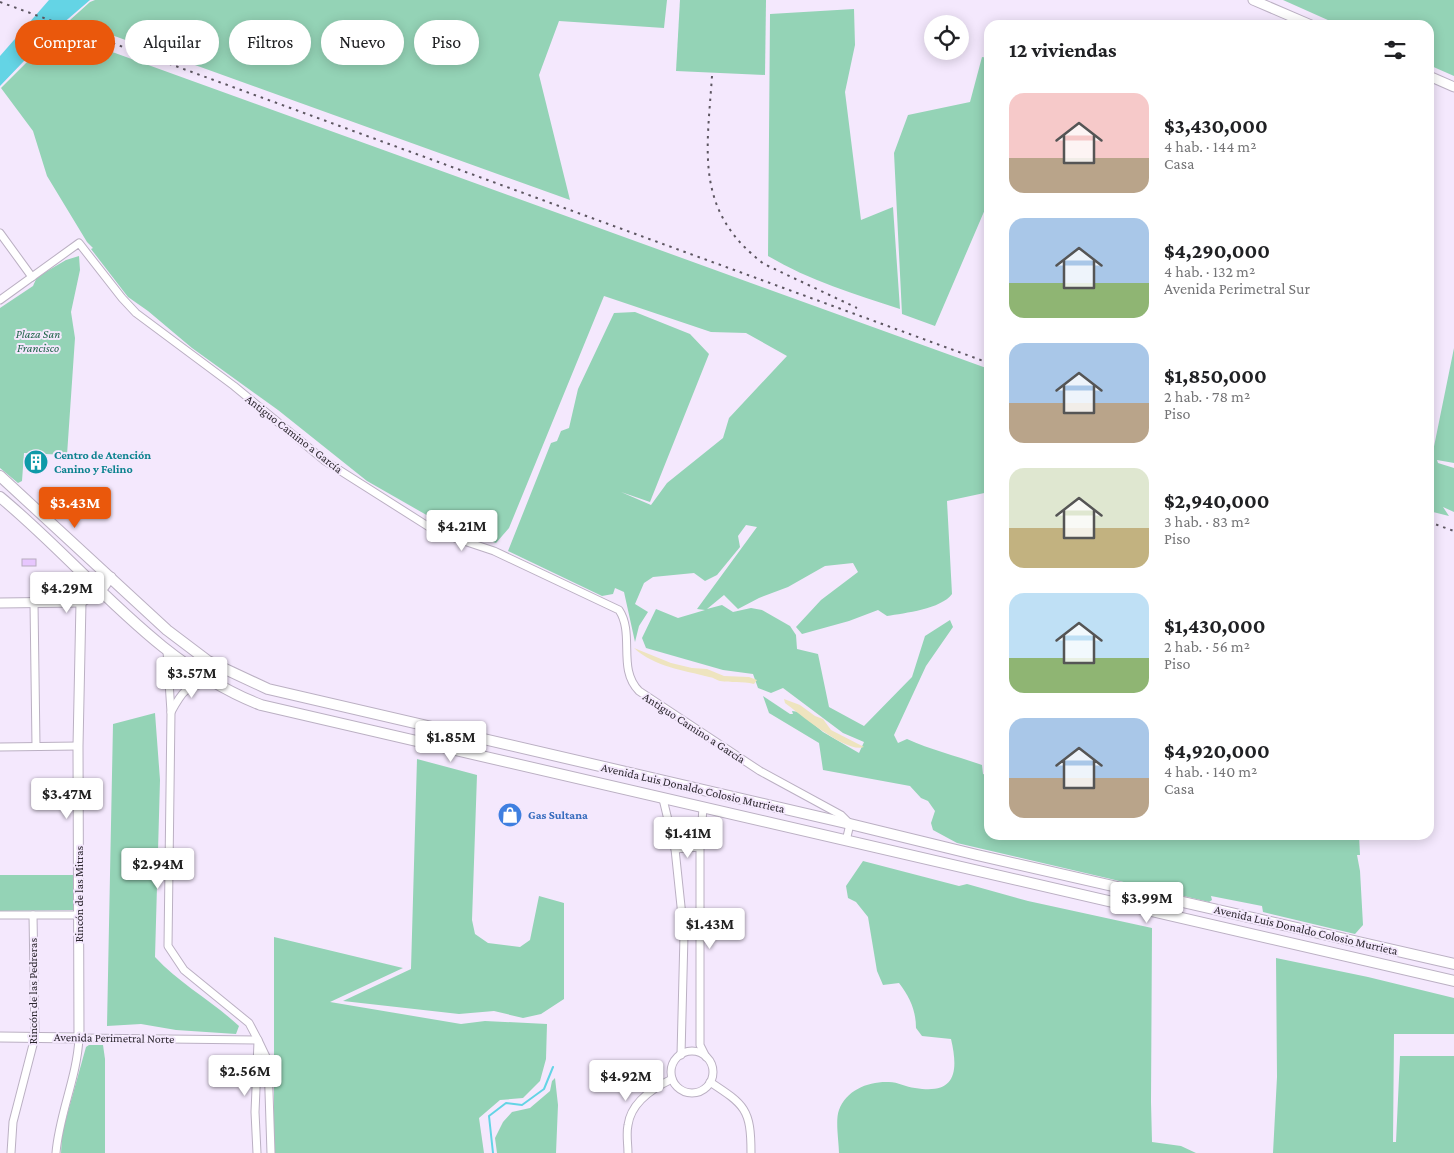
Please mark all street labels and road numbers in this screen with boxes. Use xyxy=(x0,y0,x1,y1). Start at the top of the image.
street label: Antiguo Camino a García xyxy=(243,392,346,477)
street label: Antiguo Camino a García xyxy=(640,690,748,767)
street label: Avenida Luis Donaldo Colosio Murrieta xyxy=(600,760,787,816)
street label: Rincón de las Mitras xyxy=(72,845,86,942)
street label: Avenida Luis Donaldo Colosio Murrieta xyxy=(1213,902,1400,958)
street label: Rincón de las Pedreras xyxy=(26,938,40,1044)
street label: Avenida Perimetral Norte xyxy=(54,1030,174,1046)

